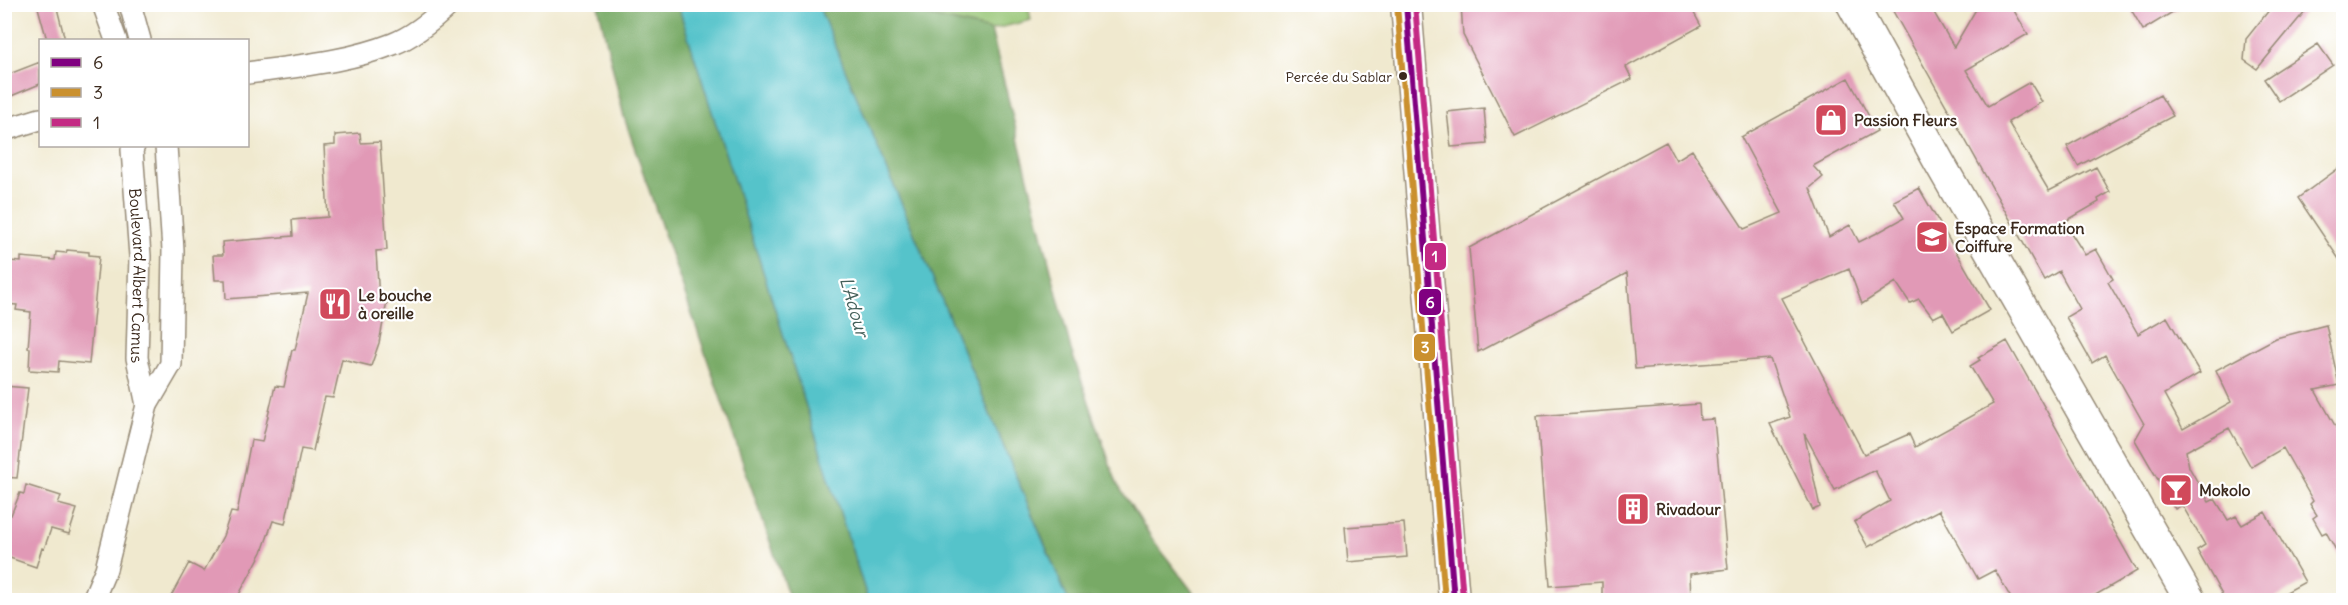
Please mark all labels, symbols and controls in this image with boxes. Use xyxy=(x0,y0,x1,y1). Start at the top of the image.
legend xyxy=(39,39,249,147)
text: 6 xyxy=(93,51,103,74)
place label: Percée du Sablar xyxy=(1286,68,1392,86)
marker: Percée du Sablar xyxy=(1397,70,1409,82)
text: 3 xyxy=(93,81,103,104)
shop icon: Passion Fleurs xyxy=(1813,102,1849,138)
place label: Passion Fleurs xyxy=(1854,110,1957,130)
text: 1 xyxy=(93,111,100,134)
street label: Boulevard Albert Camus xyxy=(125,187,150,365)
place label: Espace Formation Coiffure xyxy=(1955,218,2084,256)
school or university icon: Espace Formation Coiffure xyxy=(1914,219,1950,255)
line badge: 1 xyxy=(1424,242,1447,271)
text: 1 xyxy=(1432,246,1438,266)
water label: L'Adour xyxy=(835,274,875,342)
place label: Le bouche à oreille xyxy=(358,285,432,323)
restaurant icon: Le bouche à oreille xyxy=(317,286,353,322)
line badge: 6 xyxy=(1418,288,1442,316)
text: 6 xyxy=(1425,292,1435,312)
line badge: 3 xyxy=(1413,333,1436,362)
text: 3 xyxy=(1420,337,1430,357)
bar icon: Mokolo xyxy=(2158,472,2194,508)
place label: Mokolo xyxy=(2199,480,2250,500)
building icon: Rivadour xyxy=(1615,491,1651,527)
place label: Rivadour xyxy=(1656,499,1721,519)

